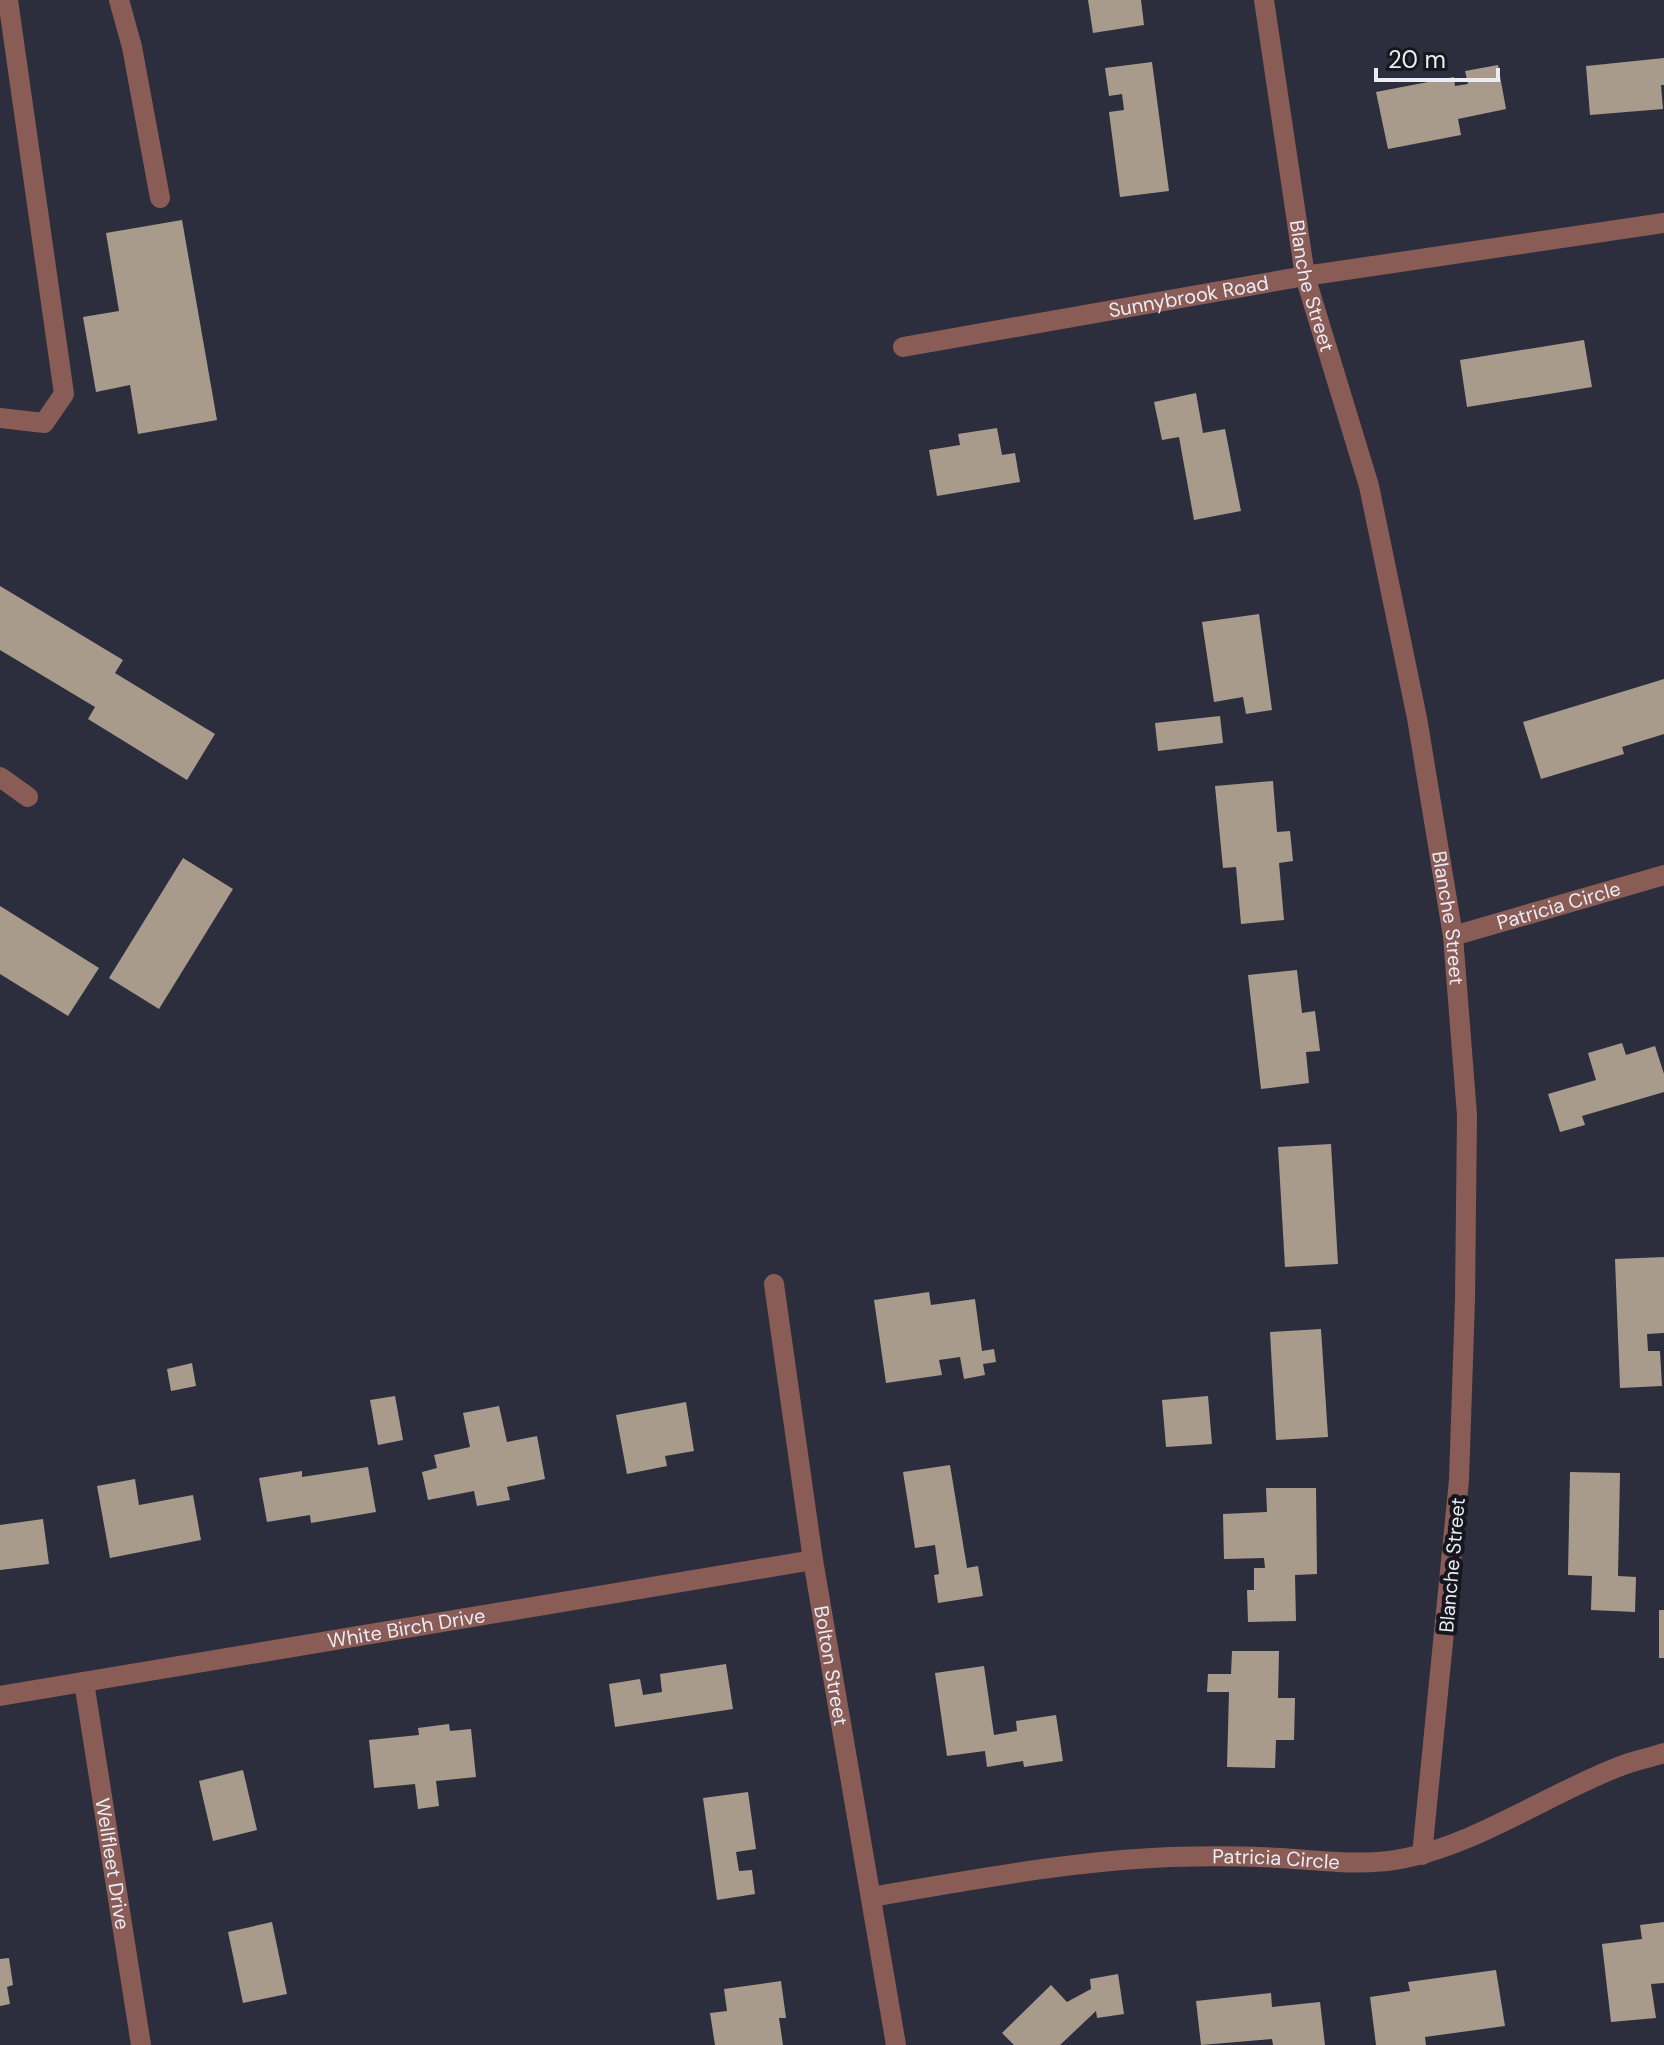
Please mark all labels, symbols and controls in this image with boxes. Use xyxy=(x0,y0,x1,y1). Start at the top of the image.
scale bar xyxy=(1376,32,1498,82)
text: 20 m xyxy=(1388,44,1446,75)
street label: Blanche Street xyxy=(1284,218,1340,355)
street label: Sunnybrook Road xyxy=(1106,270,1271,323)
street label: Blanche Street xyxy=(1426,849,1470,986)
street label: Patricia Circle xyxy=(1494,875,1624,936)
street label: Blanche Street xyxy=(1433,1496,1471,1633)
street label: White Birch Drive xyxy=(326,1602,487,1654)
street label: Bolton Street xyxy=(808,1604,854,1728)
street label: Wellfleet Drive xyxy=(89,1796,136,1931)
street label: Patricia Circle xyxy=(1212,1843,1341,1875)

